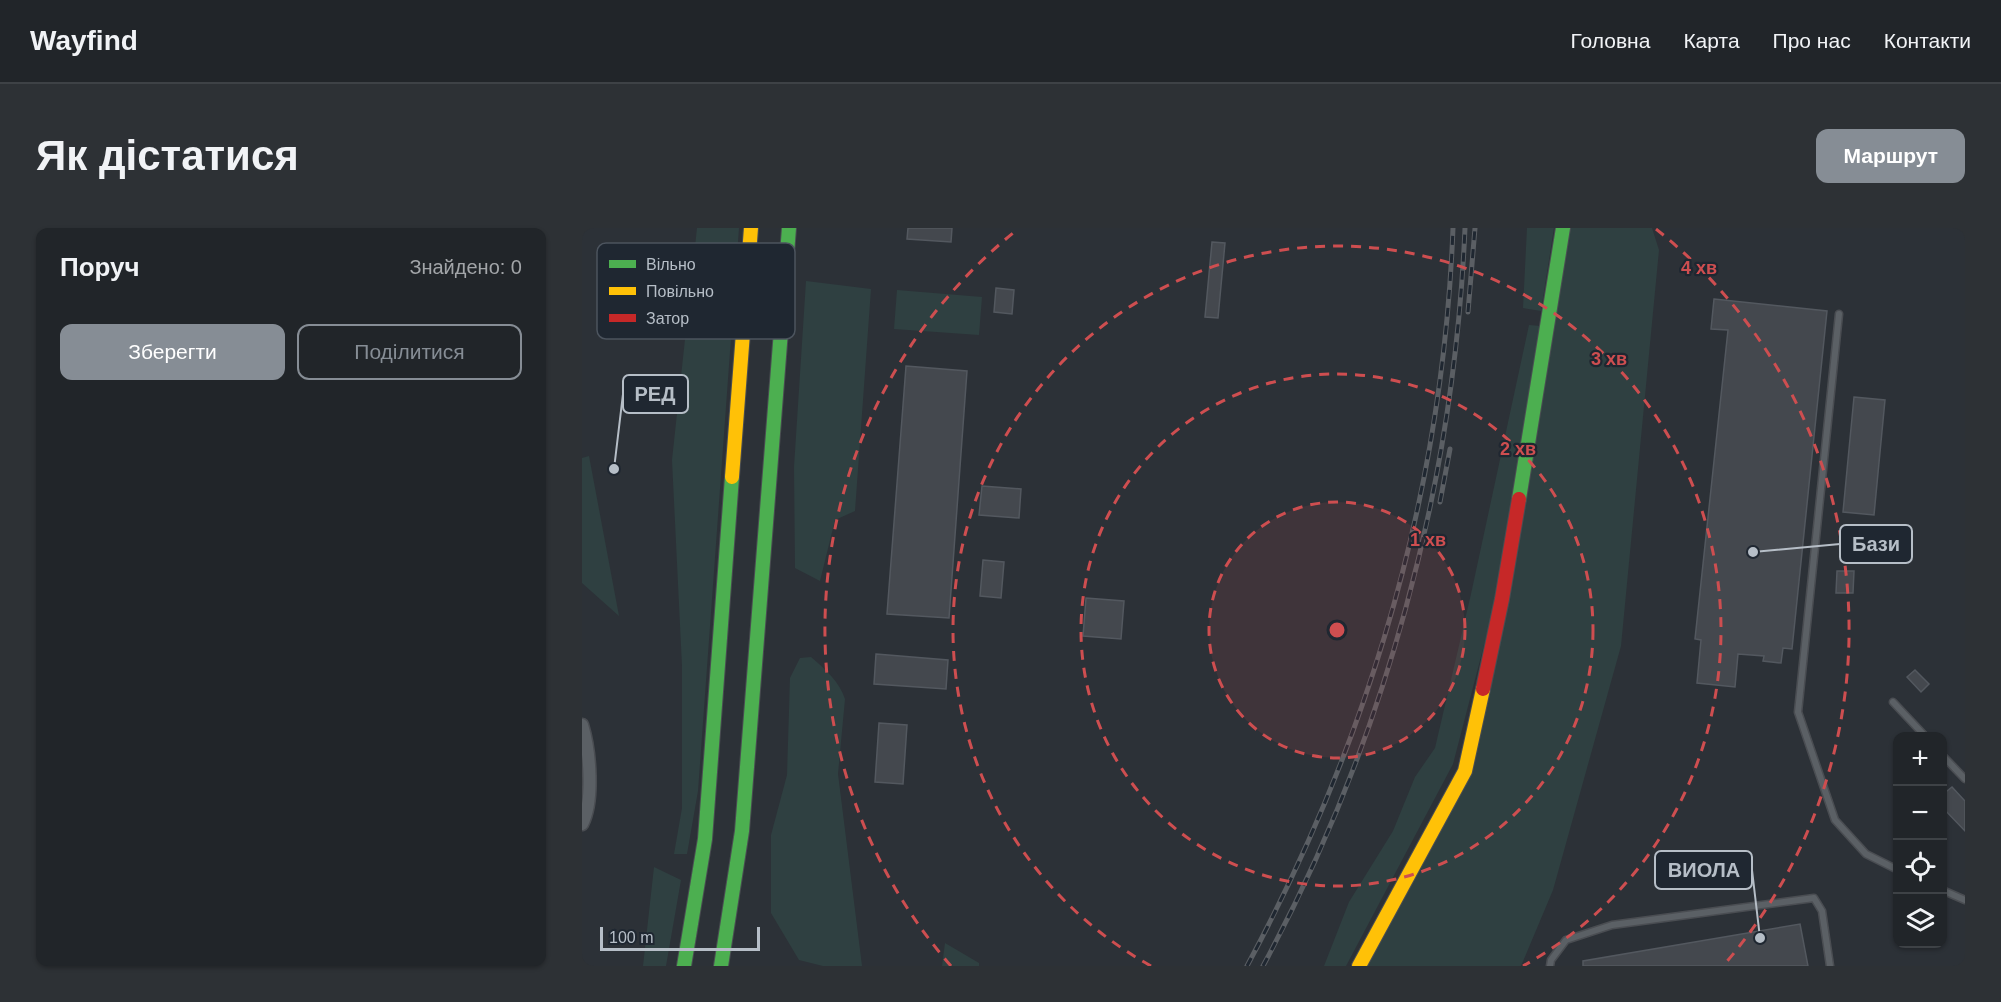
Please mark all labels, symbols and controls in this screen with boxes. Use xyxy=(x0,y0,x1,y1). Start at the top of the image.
text: Wayfind xyxy=(30,25,138,56)
text: Головна xyxy=(1571,29,1650,52)
text: Карта xyxy=(1683,29,1740,52)
text: Про нас xyxy=(1773,29,1851,52)
text: Контакти xyxy=(1884,29,1971,52)
button: Маршрут xyxy=(1816,129,1965,183)
text: Як дістатися xyxy=(36,132,299,179)
legend xyxy=(597,243,795,339)
text: Поруч xyxy=(60,252,140,282)
text: Знайдено: 0 xyxy=(409,256,522,278)
text: Вільно xyxy=(646,256,696,273)
text: 4 хв xyxy=(1681,258,1717,278)
text: Повільно xyxy=(646,283,714,300)
text: Затор xyxy=(646,310,689,327)
button: Зберегти xyxy=(60,324,285,380)
button: Поділитися xyxy=(297,324,522,380)
text: 3 хв xyxy=(1591,349,1627,369)
callout: РЕД xyxy=(623,375,688,413)
text: РЕД xyxy=(635,383,675,405)
text: 2 хв xyxy=(1500,439,1536,459)
callout: Бази xyxy=(1840,525,1912,563)
text: 1 хв xyxy=(1410,530,1446,550)
text: Бази xyxy=(1852,533,1900,555)
centre of rings xyxy=(1327,620,1347,640)
map controls xyxy=(1893,732,1947,948)
button: + xyxy=(1893,732,1947,786)
button: − xyxy=(1893,786,1947,840)
button: locate xyxy=(1893,840,1947,894)
callout: ВИОЛА xyxy=(1655,851,1752,889)
text: ВИОЛА xyxy=(1668,859,1740,881)
button: layers xyxy=(1893,894,1947,948)
scale bar xyxy=(600,924,760,952)
text: 100 m xyxy=(609,929,653,946)

